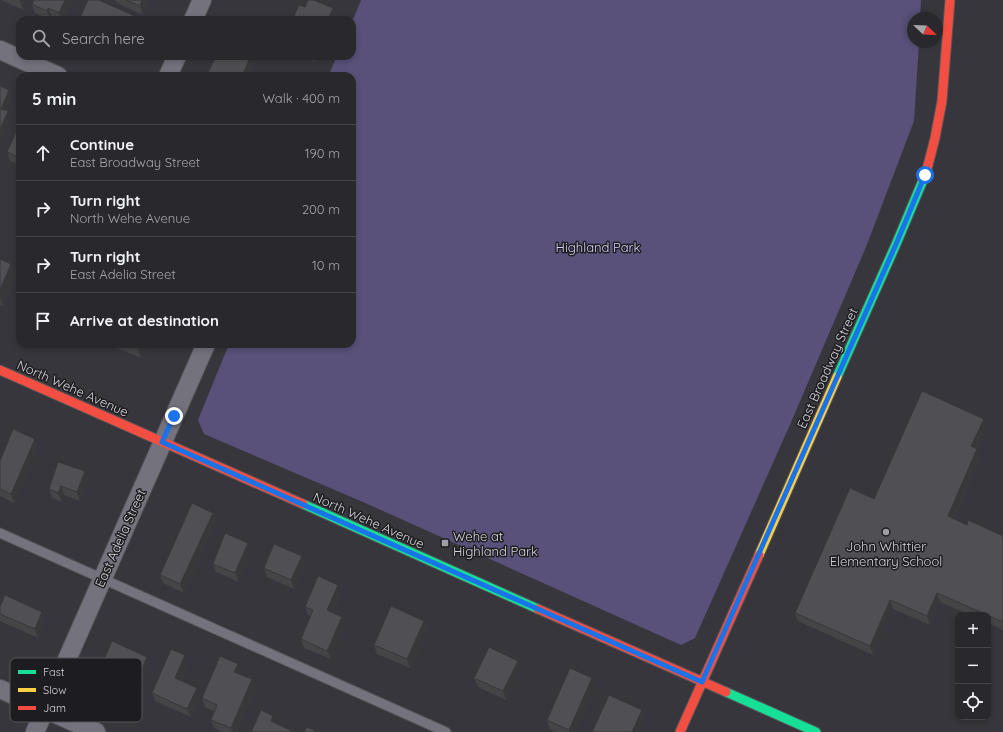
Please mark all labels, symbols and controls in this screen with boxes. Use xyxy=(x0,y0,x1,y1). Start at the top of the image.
north arrow xyxy=(907,12,943,48)
search box xyxy=(16,16,356,60)
icon: search xyxy=(30,27,52,49)
text: Search here xyxy=(62,29,145,48)
text: 5 min xyxy=(32,88,76,109)
text: Walk · 400 m xyxy=(262,90,340,106)
text: Continue xyxy=(70,135,134,154)
icon: ahead xyxy=(32,142,54,164)
text: 190 m xyxy=(305,145,340,161)
text: East Broadway Street xyxy=(70,154,200,170)
route start xyxy=(916,166,934,184)
text: Turn right xyxy=(70,191,141,210)
icon: right xyxy=(32,198,54,220)
text: 200 m xyxy=(302,201,340,217)
text: North Wehe Avenue xyxy=(70,210,190,226)
park label: Highland Park xyxy=(556,239,641,255)
text: Turn right xyxy=(70,247,141,266)
icon: right xyxy=(32,254,54,276)
text: 10 m xyxy=(312,257,340,273)
text: East Adelia Street xyxy=(70,266,176,282)
street label: East Broadway Street xyxy=(793,305,861,431)
icon: arrive xyxy=(32,310,54,332)
text: Arrive at destination xyxy=(70,311,219,330)
street label: North Wehe Avenue xyxy=(15,356,131,420)
route end xyxy=(165,407,183,425)
street label: East Adelia Street xyxy=(91,486,149,590)
street label: North Wehe Avenue xyxy=(311,488,427,552)
marker: John Whittier Elementary School xyxy=(881,527,891,537)
place label: Wehe at Highland Park xyxy=(453,528,538,559)
marker: Wehe at Highland Park xyxy=(440,538,450,548)
place label: John Whittier Elementary School xyxy=(830,538,942,569)
map controls xyxy=(955,612,991,720)
button: + xyxy=(955,612,991,648)
button: − xyxy=(955,648,991,684)
legend xyxy=(10,658,142,722)
text: Fast xyxy=(43,665,65,679)
text: Slow xyxy=(43,683,67,697)
button: locate xyxy=(955,684,991,720)
text: Jam xyxy=(43,701,66,715)

